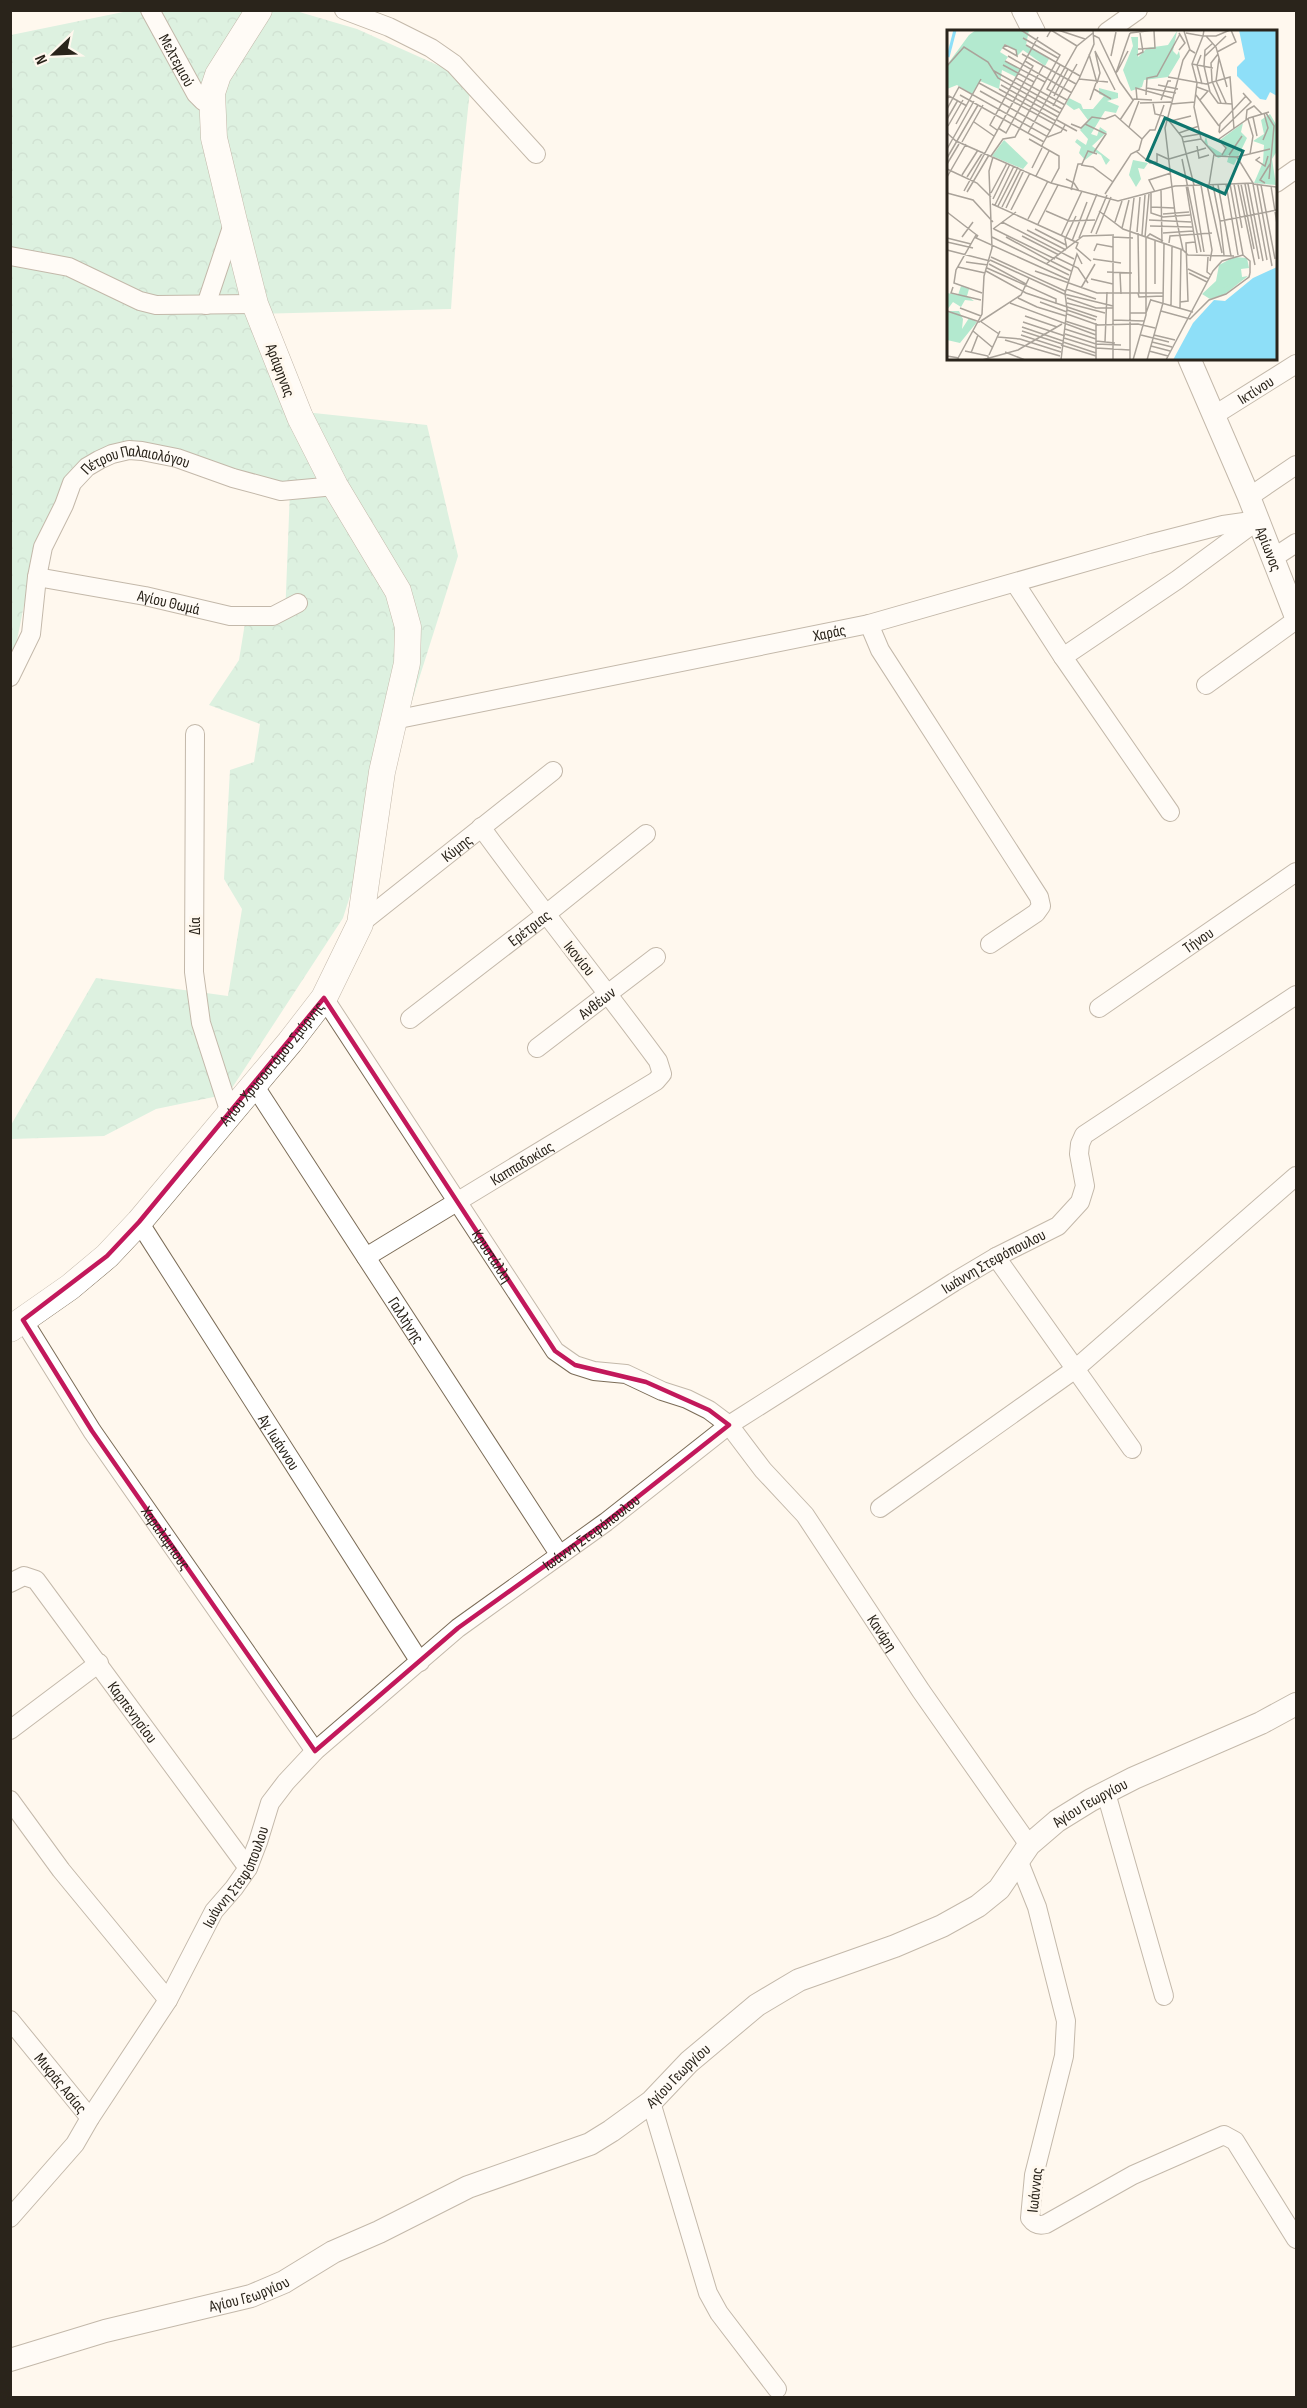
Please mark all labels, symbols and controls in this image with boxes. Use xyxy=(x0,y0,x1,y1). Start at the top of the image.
north arrow xyxy=(24,24,84,84)
inset map xyxy=(947,30,1277,360)
street label: Μελτεμιού xyxy=(154,31,198,90)
text: N xyxy=(31,52,52,67)
street label: Αράφηνας xyxy=(260,340,298,400)
street label: Ικτίνου xyxy=(1235,372,1278,409)
street label: Πέτρου Παλαιολόγου xyxy=(77,442,192,479)
street label: Αρίωνος xyxy=(1250,523,1285,574)
street label: Αγίου Θωμά xyxy=(135,587,202,620)
street label: Χαράς xyxy=(811,621,847,646)
street label: Κύμης xyxy=(438,831,477,867)
street label: Ερέτριας xyxy=(505,906,555,951)
street label: Δία xyxy=(186,917,205,935)
street label: Τήνου xyxy=(1180,924,1218,958)
street label: Ικονίου xyxy=(559,938,599,980)
street label: Ανθέων xyxy=(574,983,620,1024)
street label: Αγίου Χρυσοστόμου Σμύρνης xyxy=(215,998,329,1131)
street label: Καππαδοκίας xyxy=(487,1137,557,1190)
street label: Κρυστάλλη xyxy=(467,1226,516,1287)
street label: Ιωάννη Στεφόπουλου xyxy=(938,1226,1049,1299)
street label: Γαλλήνης xyxy=(383,1294,427,1347)
street label: Αγ. Ιωάννου xyxy=(253,1410,303,1474)
street label: Ιωάννη Στεφόπουλου xyxy=(539,1491,644,1575)
street label: Χαραλάμπους xyxy=(136,1502,194,1574)
street label: Κανάρη xyxy=(862,1612,900,1656)
street label: Καρπενησίου xyxy=(103,1678,161,1747)
street label: Αγίου Γεωργίου xyxy=(1048,1775,1131,1832)
street label: Ιωάννη Στεφόπουλου xyxy=(199,1824,273,1931)
street label: Αγίου Γεωργίου xyxy=(643,2040,715,2114)
street label: Μικράς Ασίας xyxy=(30,2050,90,2118)
street label: Ιωάννας xyxy=(1024,2167,1047,2213)
street label: Αγίου Γεωργίου xyxy=(206,2273,293,2317)

